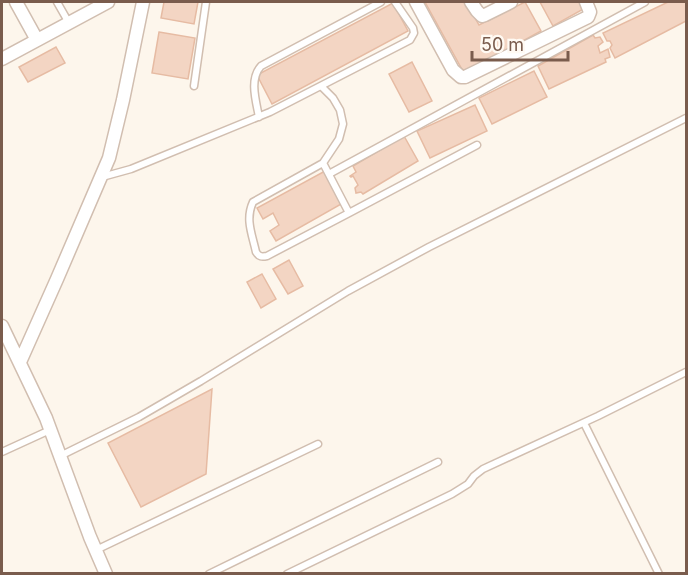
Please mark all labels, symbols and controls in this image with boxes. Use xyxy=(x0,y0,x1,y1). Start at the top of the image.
scale bar xyxy=(472,24,568,62)
text: 50 m xyxy=(481,34,524,55)

